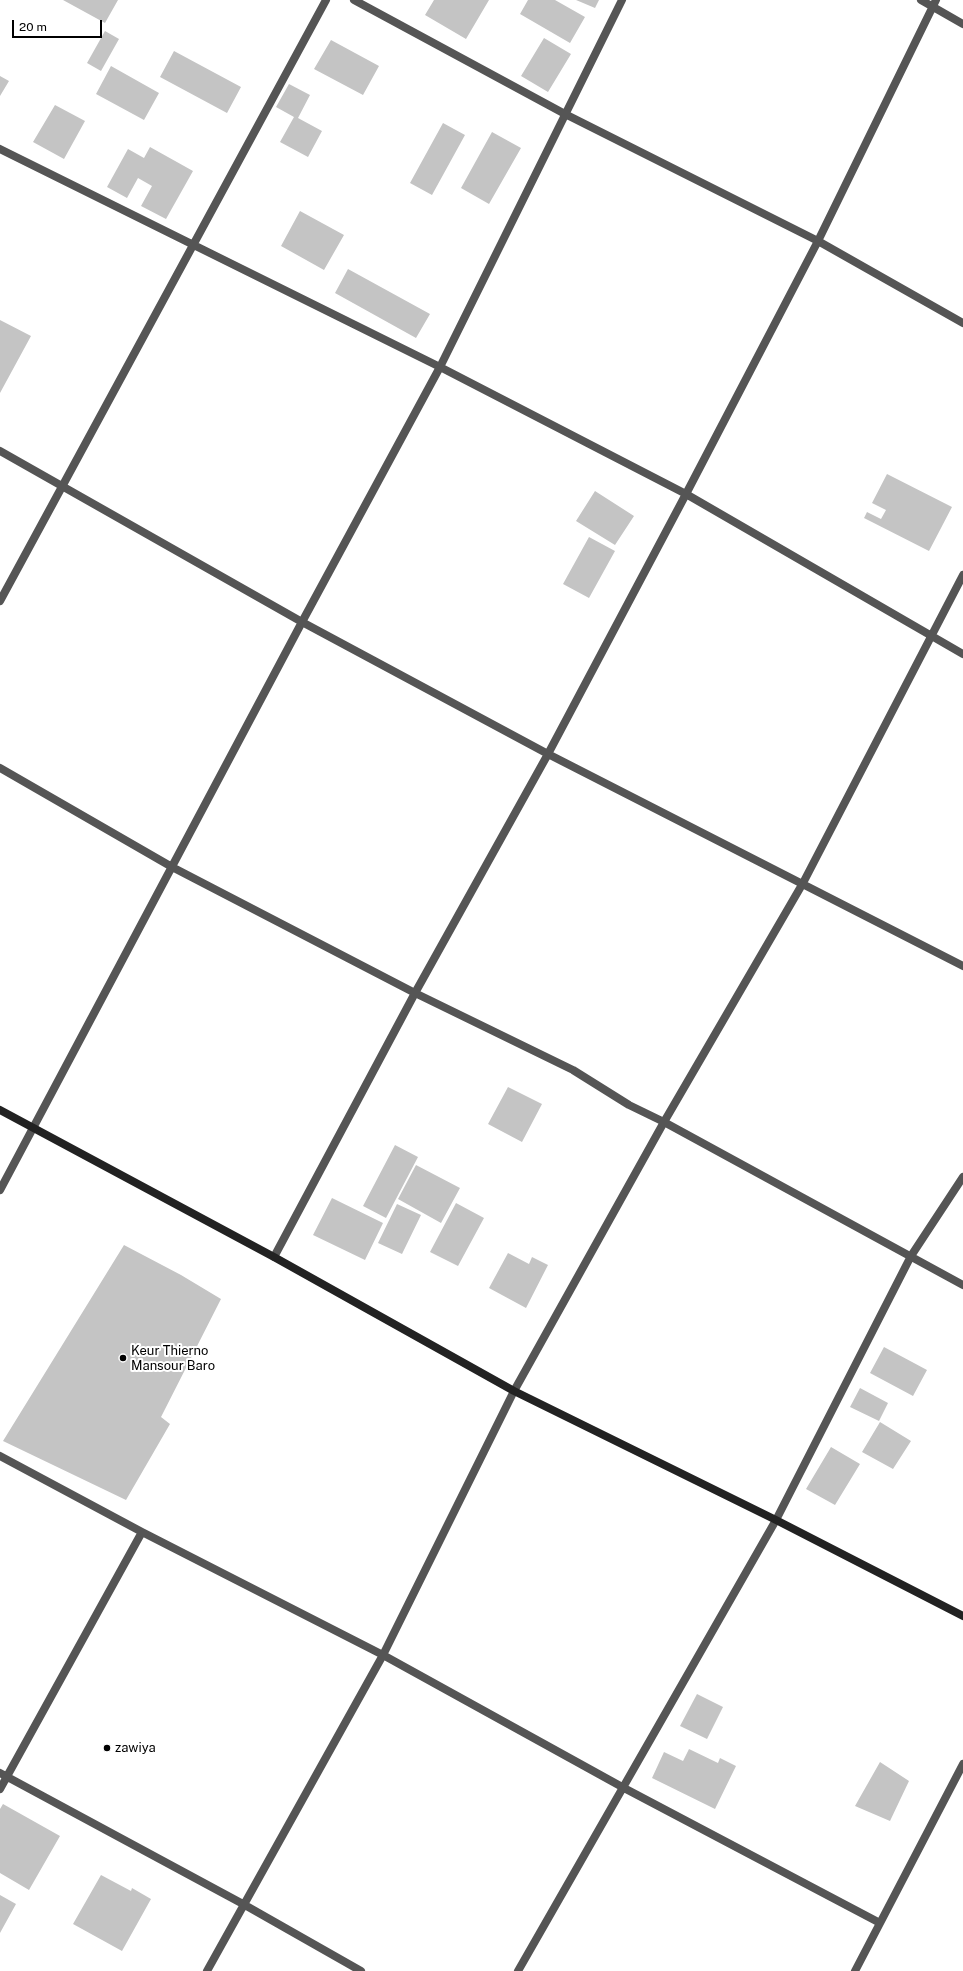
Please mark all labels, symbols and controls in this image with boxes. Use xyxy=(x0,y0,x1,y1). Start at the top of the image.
scale bar xyxy=(14,12,104,38)
text: 20 m xyxy=(19,20,47,34)
place label: Keur Thierno Mansour Baro xyxy=(131,1343,215,1374)
marker: Keur Thierno Mansour Baro xyxy=(118,1353,128,1363)
place label: zawiya xyxy=(115,1740,156,1756)
marker: zawiya xyxy=(102,1743,112,1753)

